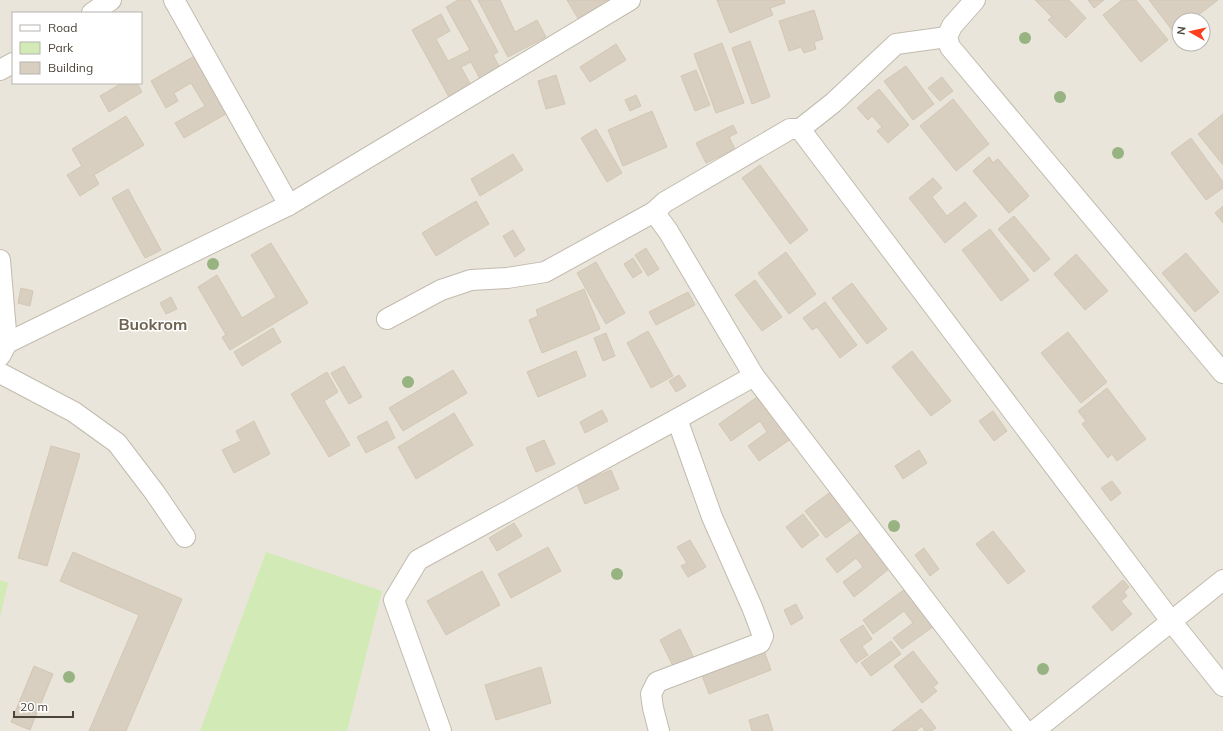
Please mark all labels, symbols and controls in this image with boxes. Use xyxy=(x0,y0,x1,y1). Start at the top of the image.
legend xyxy=(12,12,142,84)
north arrow xyxy=(1171,12,1211,52)
text: Road xyxy=(48,20,77,35)
text: N xyxy=(1174,26,1189,36)
text: Park xyxy=(48,40,74,55)
text: Building xyxy=(48,60,93,75)
district label: Buokrom xyxy=(119,314,187,334)
scale bar xyxy=(14,693,73,719)
text: 20 m xyxy=(20,699,48,714)

